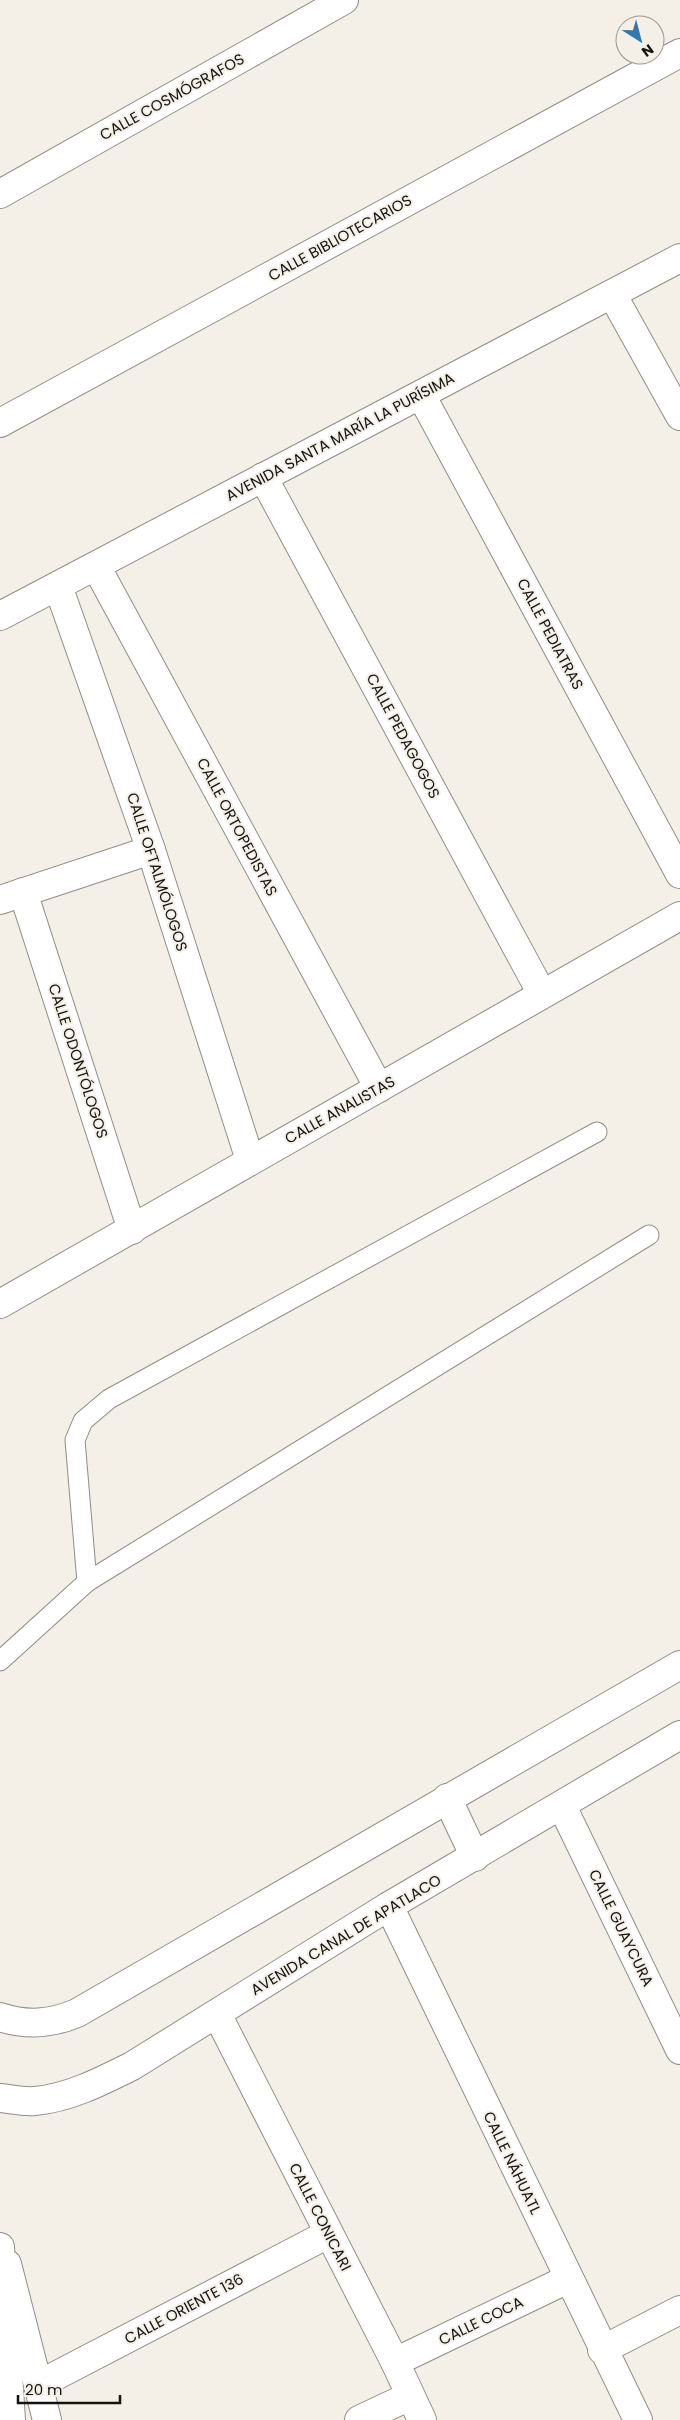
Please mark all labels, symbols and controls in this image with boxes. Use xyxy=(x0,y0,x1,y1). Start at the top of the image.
north arrow xyxy=(615,15,665,65)
text: N xyxy=(638,39,658,62)
street label: CALLE COSMÓGRAFOS xyxy=(96,48,248,145)
street label: CALLE BIBLIOTECARIOS xyxy=(264,189,415,286)
street label: AVENIDA SANTA MARÍA LA PURÍSIMA xyxy=(222,367,458,506)
street label: CALLE PEDIATRAS xyxy=(512,574,589,693)
street label: CALLE PEDAGOGOS xyxy=(362,669,445,802)
street label: CALLE ORTOPEDISTAS xyxy=(192,754,283,900)
street label: CALLE OFTALMÓLOGOS xyxy=(122,790,193,954)
street label: CALLE ODONTÓLOGOS xyxy=(44,981,113,1141)
street label: CALLE ANALISTAS xyxy=(281,1071,399,1149)
street label: CALLE GUAYCURA xyxy=(584,1866,659,1990)
street label: AVENIDA CANAL DE APATLACO xyxy=(246,1869,445,2000)
street label: CALLE NÁHUATL xyxy=(478,2108,547,2218)
street label: CALLE CONICARI xyxy=(284,2159,357,2274)
street label: CALLE ORIENTE 136 xyxy=(120,2268,247,2349)
street label: CALLE COCA xyxy=(435,2291,526,2350)
scale bar xyxy=(18,2372,120,2404)
text: 20 m xyxy=(25,2379,63,2400)

